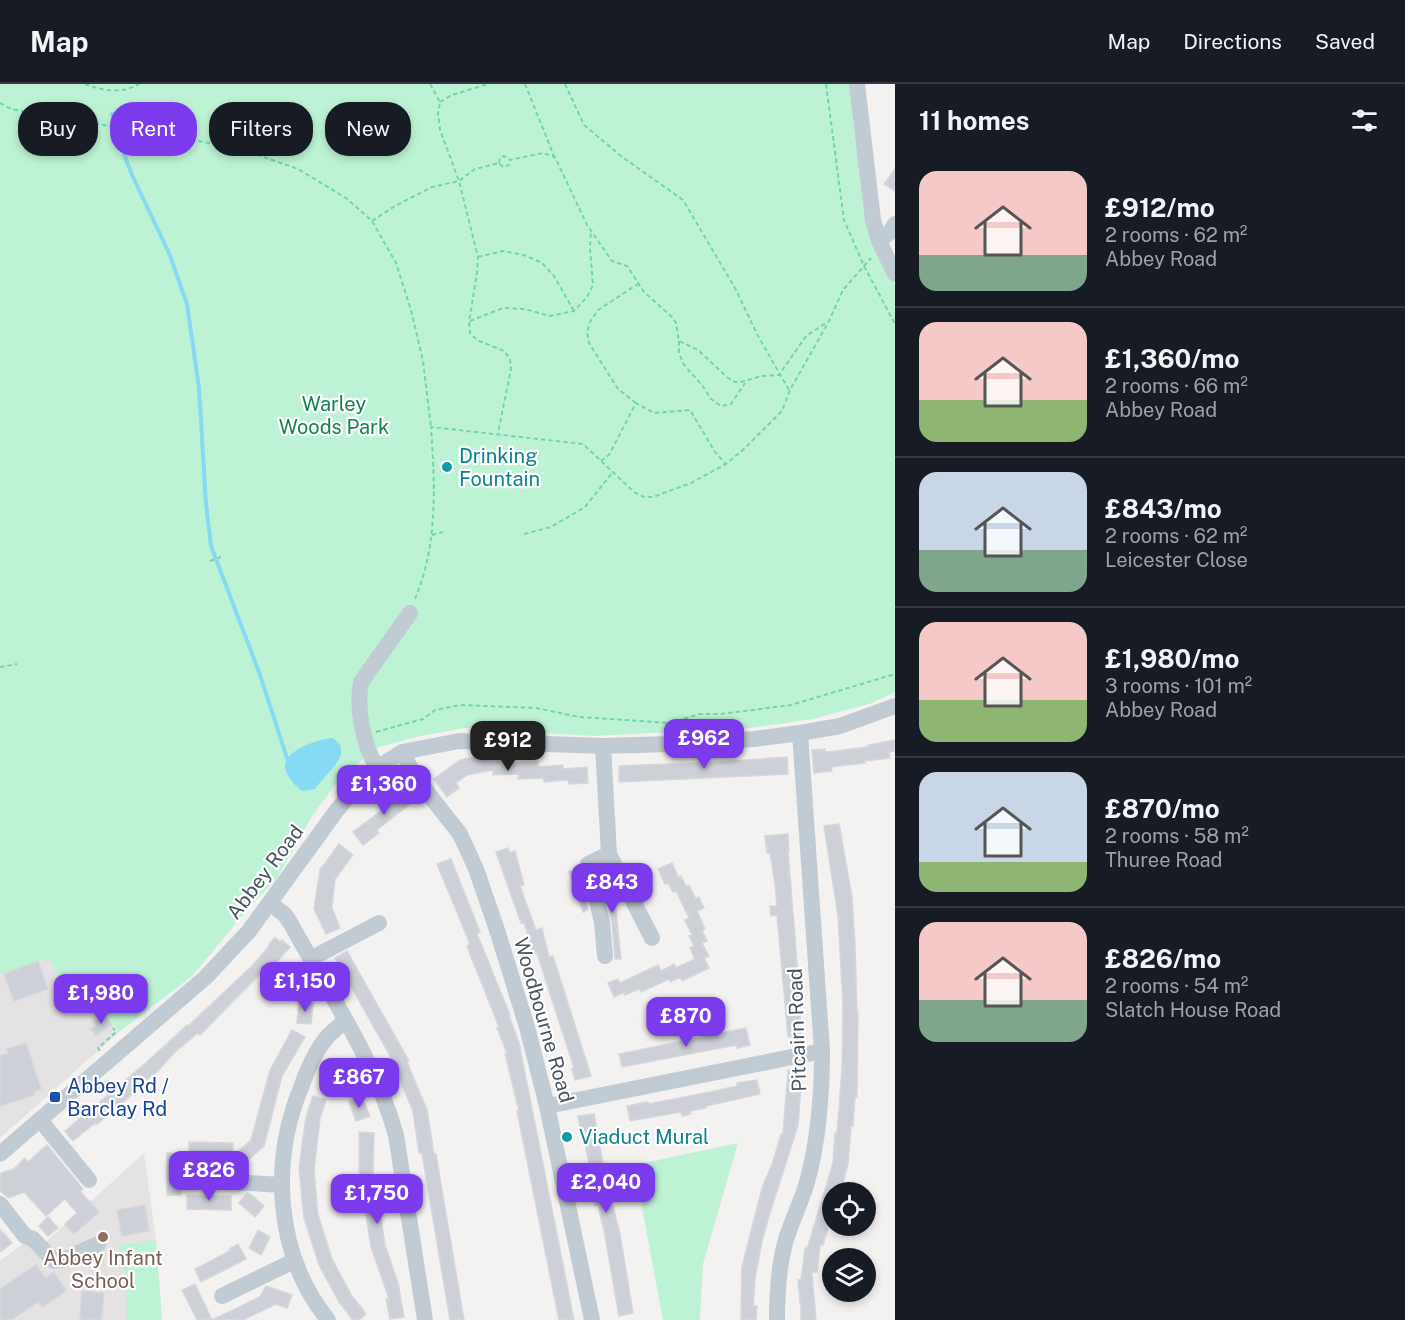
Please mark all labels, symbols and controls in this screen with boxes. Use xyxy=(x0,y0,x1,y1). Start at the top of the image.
text: Map xyxy=(30,25,89,58)
text: Map xyxy=(1108,29,1150,54)
text: Directions xyxy=(1183,29,1282,54)
text: Saved xyxy=(1315,29,1375,54)
chip: Buy xyxy=(18,102,98,156)
chip: Rent xyxy=(110,102,197,156)
chip: Filters xyxy=(209,102,313,156)
chip: New xyxy=(325,102,411,156)
icon: filters xyxy=(1348,104,1381,137)
text: 11 homes xyxy=(919,105,1029,136)
text: £912/mo xyxy=(1105,192,1215,223)
icon: home xyxy=(967,195,1039,267)
text: 2 rooms · 62 m² xyxy=(1105,223,1247,247)
text: Abbey Road xyxy=(1105,247,1217,271)
text: £1,360/mo xyxy=(1105,343,1239,374)
icon: home xyxy=(967,346,1039,418)
text: 2 rooms · 66 m² xyxy=(1105,374,1248,398)
park label: Warley Woods Park xyxy=(279,392,389,439)
text: Abbey Road xyxy=(1105,398,1217,422)
place label: Drinking Fountain xyxy=(459,444,540,491)
marker: Drinking Fountain xyxy=(440,460,454,474)
text: £843/mo xyxy=(1105,493,1222,524)
icon: home xyxy=(967,496,1039,568)
text: 2 rooms · 62 m² xyxy=(1105,524,1247,548)
text: Leicester Close xyxy=(1105,548,1248,572)
text: £1,980/mo xyxy=(1105,643,1240,674)
icon: home xyxy=(967,646,1039,718)
text: 3 rooms · 101 m² xyxy=(1105,674,1252,698)
text: Abbey Road xyxy=(1105,698,1217,722)
pin: £962 xyxy=(668,719,740,770)
pin: £912 xyxy=(472,721,544,772)
text: £962 xyxy=(678,726,730,750)
text: £912 xyxy=(484,728,532,752)
pin: £1,360 xyxy=(335,765,433,816)
text: £1,360 xyxy=(351,772,417,796)
text: £870/mo xyxy=(1105,793,1220,824)
icon: home xyxy=(967,796,1039,868)
street label: Abbey Road xyxy=(222,820,308,924)
text: 2 rooms · 58 m² xyxy=(1105,824,1249,848)
text: Thuree Road xyxy=(1105,848,1223,872)
pin: £843 xyxy=(576,863,648,914)
text: £843 xyxy=(586,870,638,894)
street label: Woodbourne Road xyxy=(509,935,579,1105)
text: £826/mo xyxy=(1105,943,1221,974)
icon: home xyxy=(967,946,1039,1018)
pin: £1,150 xyxy=(256,962,354,1013)
street label: Pitcairn Road xyxy=(783,968,811,1092)
text: £1,150 xyxy=(274,969,336,993)
pin: £1,980 xyxy=(52,974,150,1025)
text: 2 rooms · 54 m² xyxy=(1105,974,1248,998)
text: £1,980 xyxy=(68,981,134,1005)
pin: £870 xyxy=(650,997,722,1048)
text: Slatch House Road xyxy=(1105,998,1281,1022)
text: £870 xyxy=(660,1004,712,1028)
pin: £867 xyxy=(323,1058,395,1109)
text: £867 xyxy=(333,1065,385,1089)
place label: Abbey Rd / Barclay Rd xyxy=(67,1074,169,1121)
marker: Abbey Rd / Barclay Rd xyxy=(48,1090,62,1104)
place label: Viaduct Mural xyxy=(579,1125,709,1149)
marker: Viaduct Mural xyxy=(560,1130,574,1144)
pin: £826 xyxy=(173,1151,245,1202)
text: £826 xyxy=(183,1158,235,1182)
pin: £2,040 xyxy=(557,1163,655,1214)
text: £2,040 xyxy=(571,1170,641,1194)
pin: £1,750 xyxy=(328,1174,426,1225)
text: £1,750 xyxy=(345,1181,409,1205)
map controls xyxy=(822,1182,876,1302)
button: locate xyxy=(822,1182,876,1236)
marker: Abbey Infant School xyxy=(96,1230,110,1244)
place label: Abbey Infant School xyxy=(43,1246,163,1293)
button: layers xyxy=(822,1248,876,1302)

